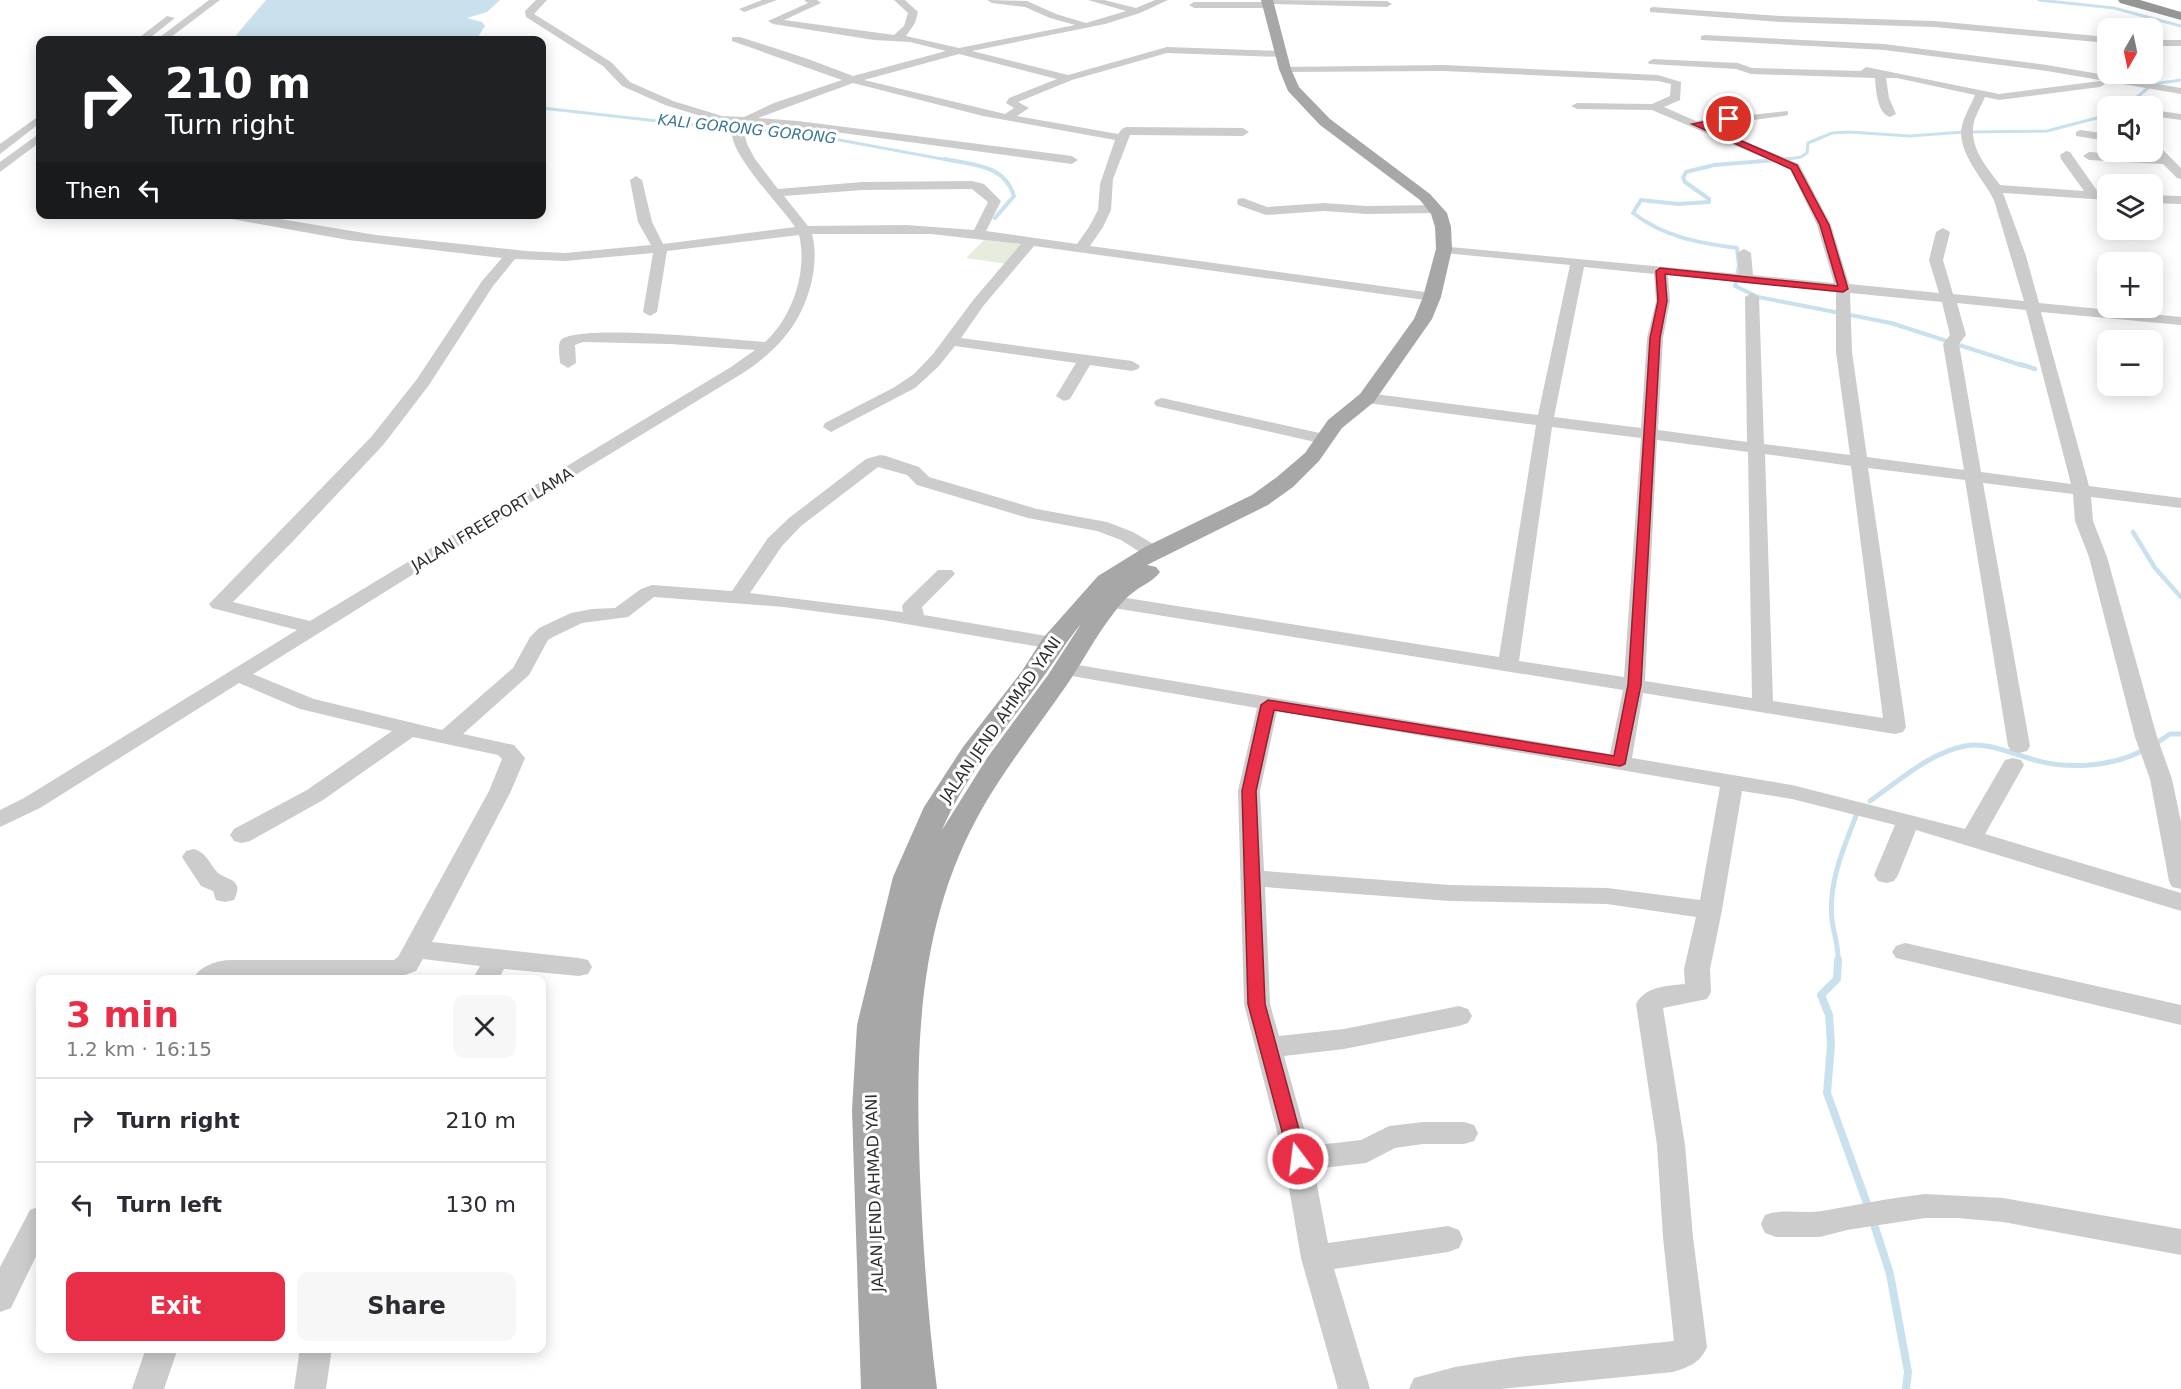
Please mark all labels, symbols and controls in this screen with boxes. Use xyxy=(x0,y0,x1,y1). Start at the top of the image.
north arrow xyxy=(2097,18,2163,84)
map controls xyxy=(2097,18,2163,396)
text: 210 m xyxy=(165,59,311,108)
icon: right xyxy=(66,60,144,138)
pin xyxy=(1703,93,1754,144)
button: sound xyxy=(2097,96,2163,162)
icon: arrive xyxy=(1712,102,1745,135)
text: Turn right xyxy=(165,109,294,140)
water label: KALI GORONG GORONG xyxy=(657,111,837,147)
icon: left xyxy=(133,174,166,207)
button: layers xyxy=(2097,174,2163,240)
text: Then xyxy=(66,178,121,203)
button: + xyxy=(2097,252,2163,318)
button: − xyxy=(2097,330,2163,396)
street label: JALAN FREEPORT LAMA xyxy=(407,464,577,576)
street label: JALAN JEND AHMAD YANI xyxy=(935,633,1065,807)
text: 3 min xyxy=(66,994,179,1035)
button: close xyxy=(453,995,516,1058)
text: 1.2 km · 16:15 xyxy=(66,1037,212,1061)
street label: JALAN JEND AHMAD YANI xyxy=(862,1094,887,1293)
icon: right xyxy=(66,1104,99,1137)
text: Turn right xyxy=(117,1108,240,1133)
text: 210 m xyxy=(446,1108,516,1133)
position arrow xyxy=(1266,1127,1330,1191)
icon: left xyxy=(66,1188,99,1221)
text: Turn left xyxy=(117,1192,222,1217)
text: 130 m xyxy=(446,1192,516,1217)
button: Exit xyxy=(66,1272,285,1341)
button: Share xyxy=(297,1272,516,1341)

